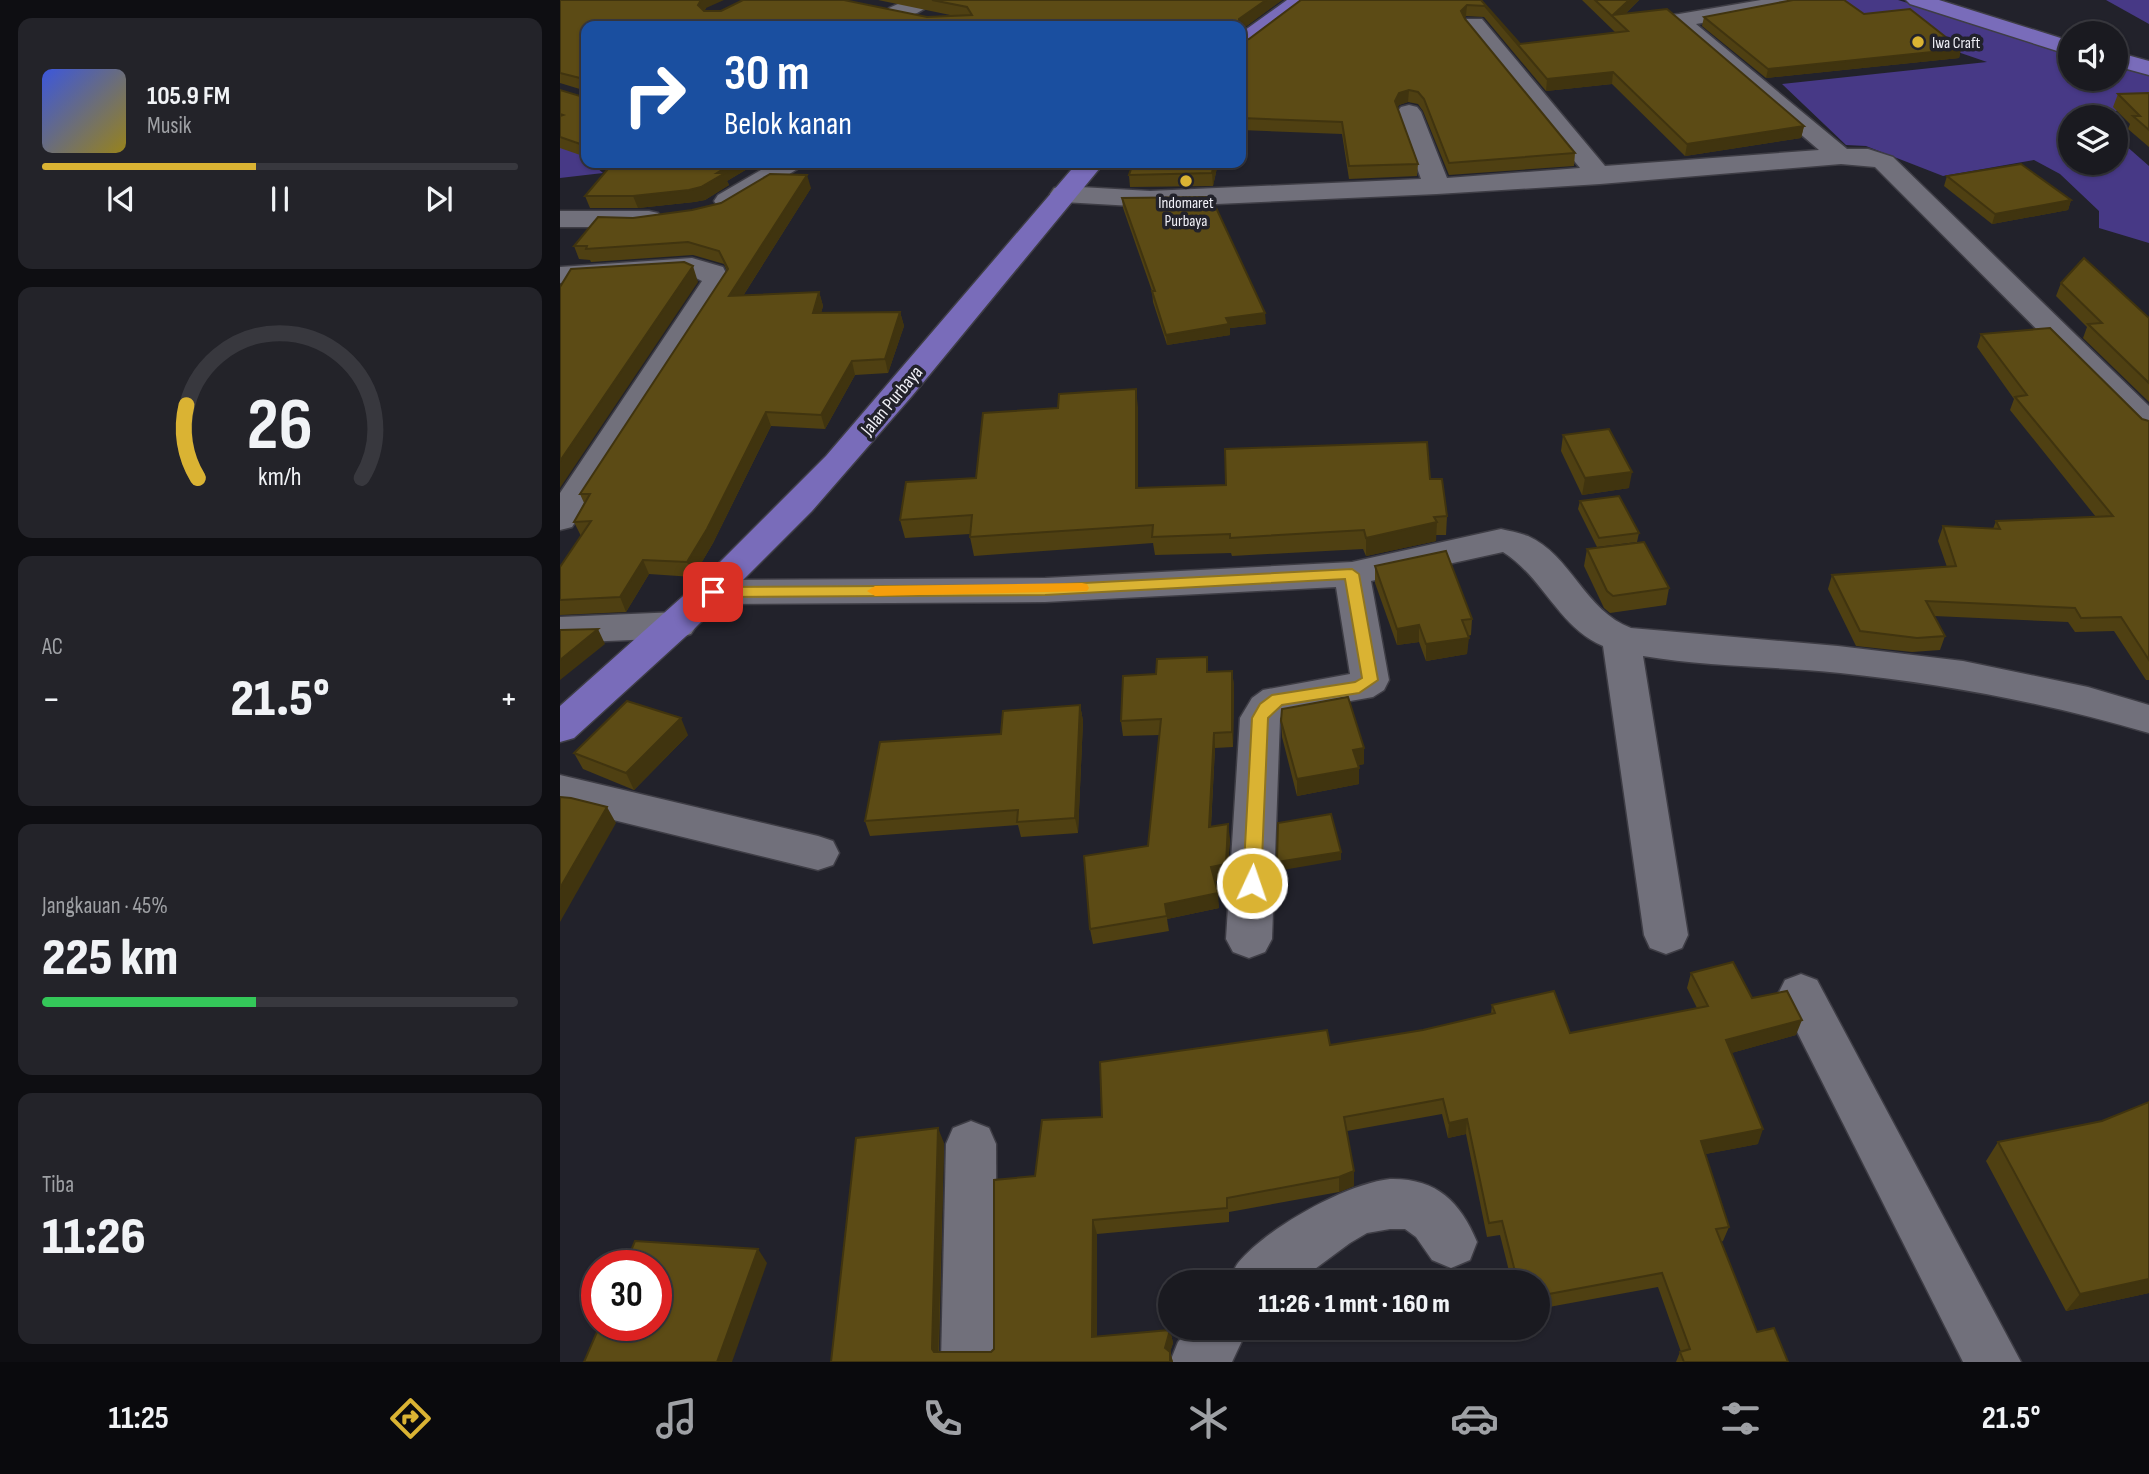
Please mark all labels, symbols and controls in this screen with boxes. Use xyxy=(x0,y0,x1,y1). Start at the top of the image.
map controls xyxy=(2058,21,2128,175)
button: sound xyxy=(2058,21,2128,91)
marker: Iwa Craft xyxy=(1910,34,1926,50)
place label: Iwa Craft xyxy=(1932,34,1981,53)
text: 30 m xyxy=(724,45,809,104)
icon: right xyxy=(609,49,700,140)
text: 105.9 FM xyxy=(147,81,230,112)
text: Belok kanan xyxy=(724,105,852,144)
button: layers xyxy=(2058,105,2128,175)
text: Musik xyxy=(147,112,192,140)
marker: Indomaret Purbaya xyxy=(1178,173,1194,189)
icon: previous xyxy=(102,180,140,218)
icon: pause xyxy=(261,180,299,218)
icon: next xyxy=(420,180,458,218)
place label: Indomaret Purbaya xyxy=(1158,194,1214,231)
street label: Jalan Purbaya xyxy=(856,361,928,441)
text: 26 xyxy=(247,383,313,471)
text: km/h xyxy=(258,462,302,493)
pin xyxy=(683,562,743,622)
icon: arrive xyxy=(694,573,732,611)
text: AC xyxy=(42,633,63,661)
text: 21.5° xyxy=(230,668,330,731)
text: − xyxy=(42,677,61,722)
text: + xyxy=(499,677,518,722)
position arrow xyxy=(1215,846,1289,920)
text: Jangkauan · 45% xyxy=(42,892,168,920)
text: 225 km xyxy=(42,927,178,990)
text: Tiba xyxy=(42,1171,74,1199)
text: 11:26 xyxy=(42,1206,146,1269)
speed limit sign: 30 xyxy=(581,1250,672,1341)
text: 11:26 · 1 mnt · 160 m xyxy=(1258,1289,1450,1320)
icon: directions xyxy=(386,1394,435,1443)
icon: music xyxy=(652,1394,701,1443)
icon: phone xyxy=(918,1394,967,1443)
icon: climate xyxy=(1184,1394,1233,1443)
icon: car xyxy=(1450,1394,1499,1443)
icon: filters xyxy=(1716,1394,1765,1443)
text: 11:25 xyxy=(108,1399,169,1438)
text: 21.5° xyxy=(1982,1399,2040,1438)

